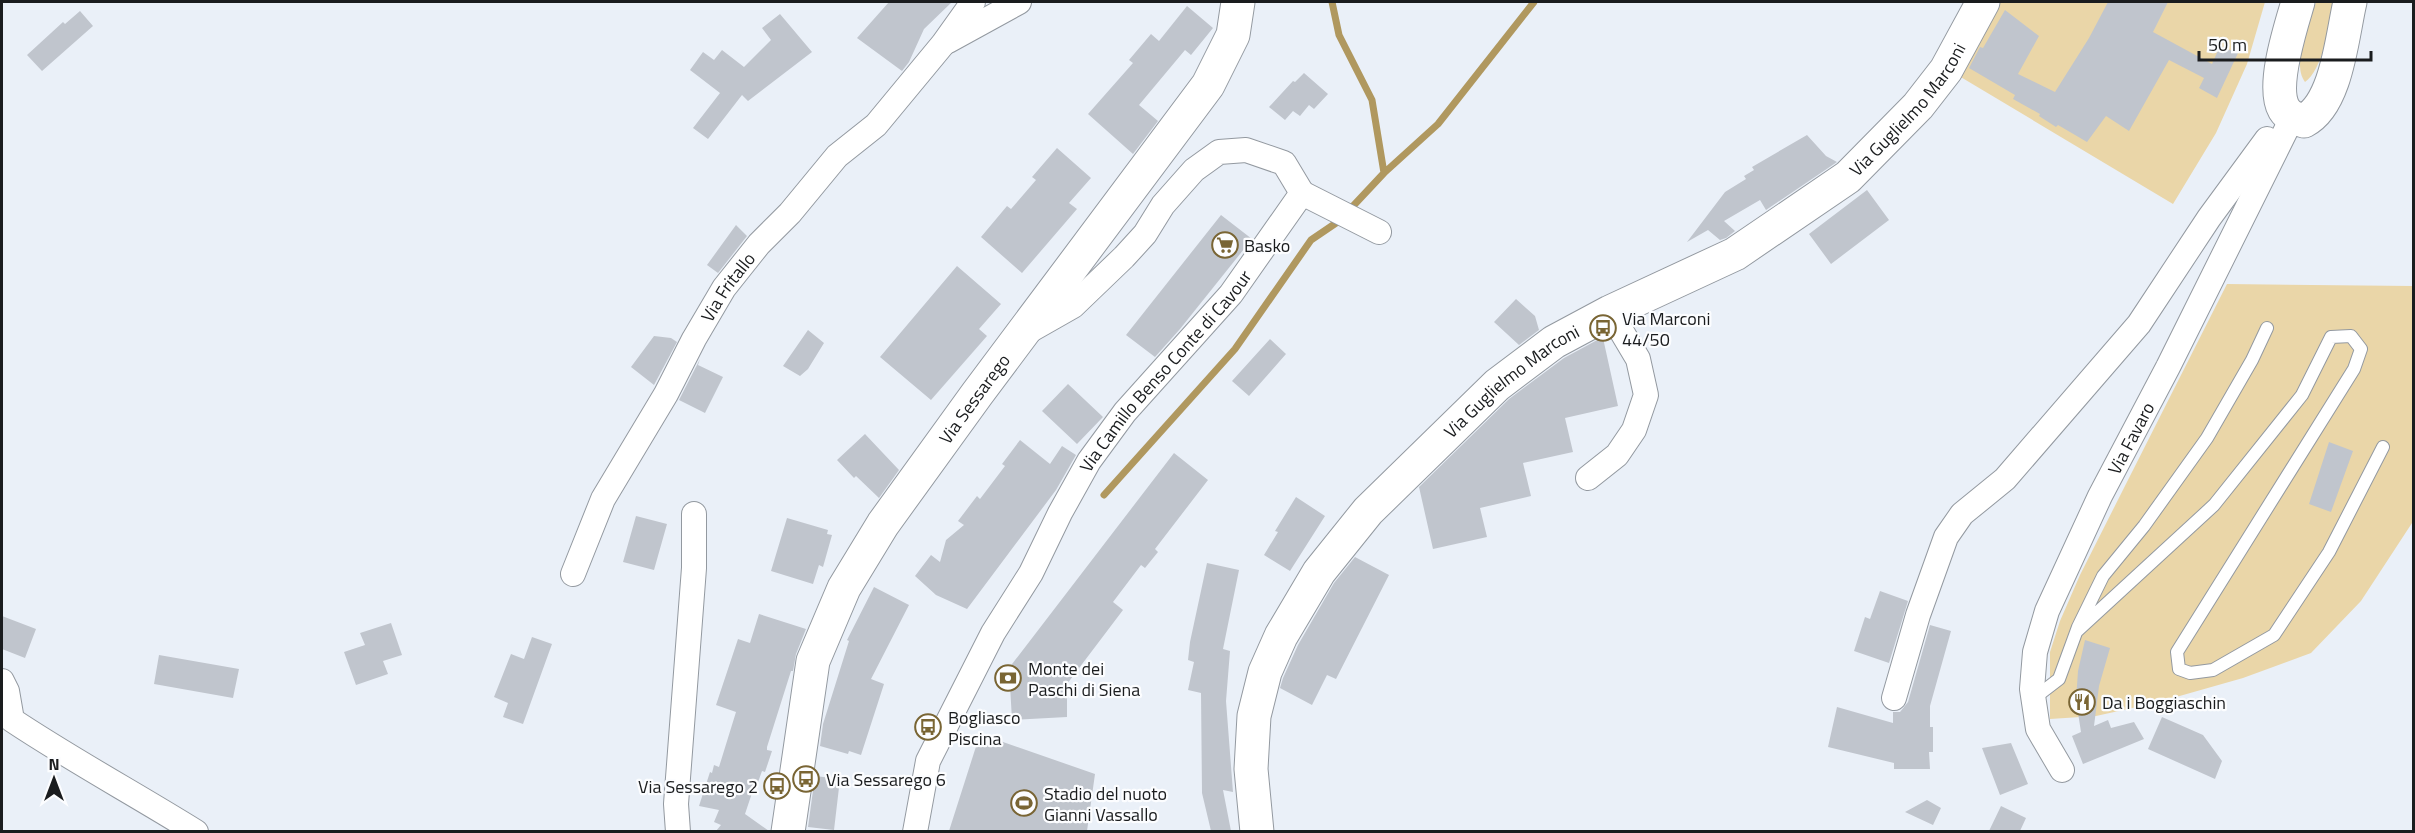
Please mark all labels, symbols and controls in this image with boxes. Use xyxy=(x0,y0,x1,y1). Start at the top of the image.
scale bar xyxy=(2199,24,2372,62)
text: 50 m xyxy=(2208,31,2247,58)
street label: Via Guglielmo Marconi xyxy=(1843,38,1972,182)
supermarket icon: Basko xyxy=(1210,230,1240,260)
place label: Basko xyxy=(1244,232,1290,259)
street label: Via Fritallo xyxy=(694,246,761,327)
street label: Via Camillo Benso Conte di Cavour xyxy=(1072,264,1258,477)
place label: Via Marconi 44/50 xyxy=(1622,305,1710,353)
bus stop icon: Via Marconi 44/50 xyxy=(1588,313,1618,343)
street label: Via Guglielmo Marconi xyxy=(1437,317,1584,444)
street label: Via Sessarego xyxy=(932,348,1016,449)
street label: Via Favaro xyxy=(2100,397,2161,479)
place label: Monte dei Paschi di Siena xyxy=(1028,655,1140,703)
bank icon: Monte dei Paschi di Siena xyxy=(993,663,1023,693)
restaurant icon: Da i Boggiaschin xyxy=(2067,687,2097,717)
place label: Da i Boggiaschin xyxy=(2102,689,2226,716)
place label: Bogliasco Piscina xyxy=(948,704,1021,752)
bus stop icon: Bogliasco Piscina xyxy=(913,712,943,742)
north arrow xyxy=(24,749,84,809)
text: N xyxy=(48,752,60,776)
bus stop icon: Via Sessarego 6 xyxy=(791,764,821,794)
place label: Via Sessarego 6 xyxy=(826,766,946,793)
bus stop icon: Via Sessarego 2 xyxy=(762,771,792,801)
place label: Via Sessarego 2 xyxy=(638,773,758,800)
place label: Stadio del nuoto Gianni Vassallo xyxy=(1044,780,1167,828)
sports icon: Stadio del nuoto Gianni Vassallo xyxy=(1009,788,1039,818)

